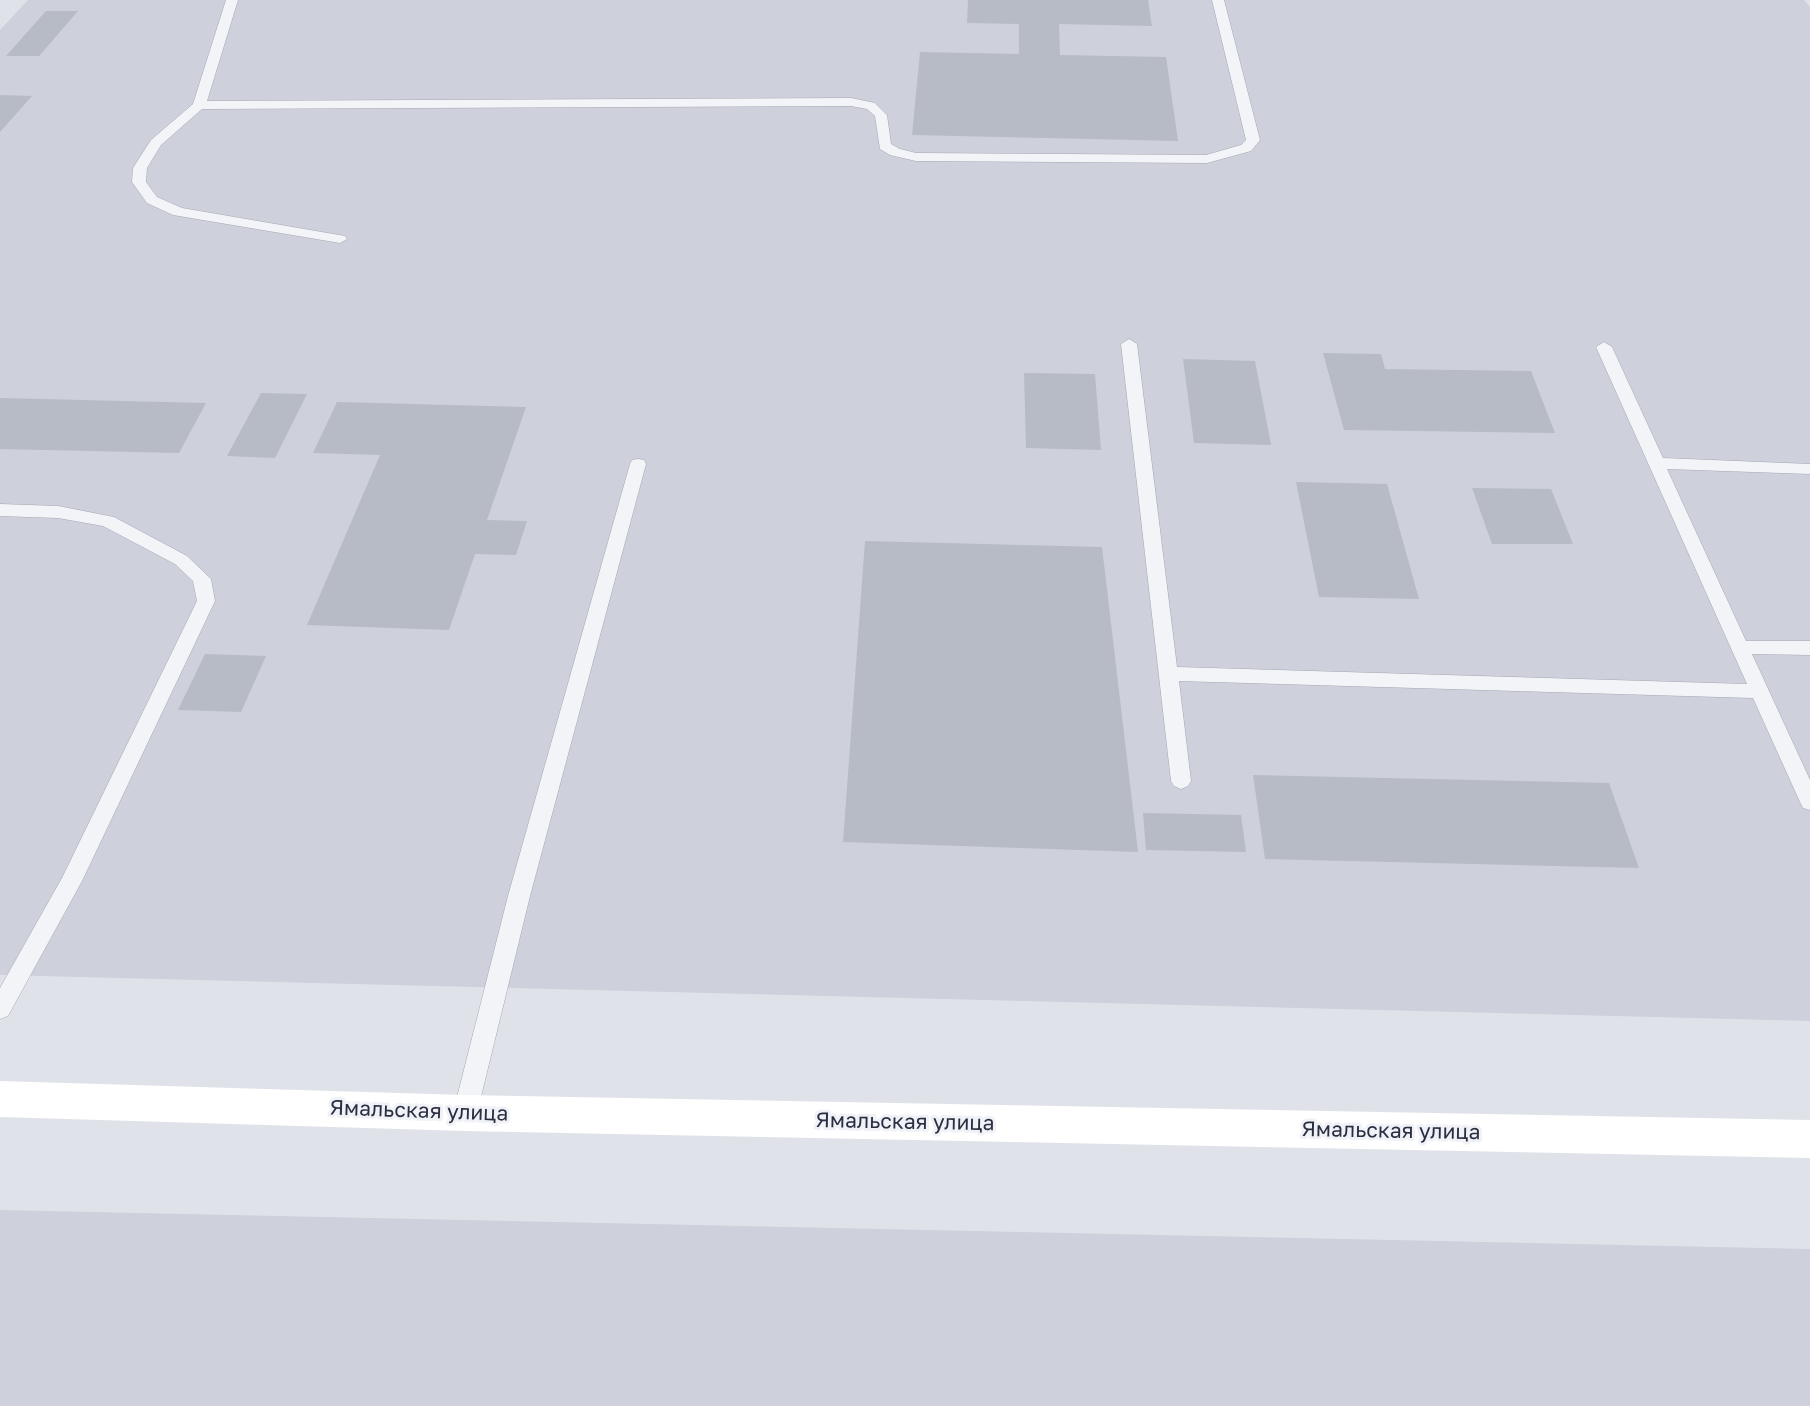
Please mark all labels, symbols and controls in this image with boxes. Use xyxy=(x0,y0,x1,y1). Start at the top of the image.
street label: Ямальская улица xyxy=(329,1095,509,1127)
street label: Ямальская улица xyxy=(815,1108,995,1136)
street label: Ямальская улица xyxy=(1301,1117,1481,1145)

